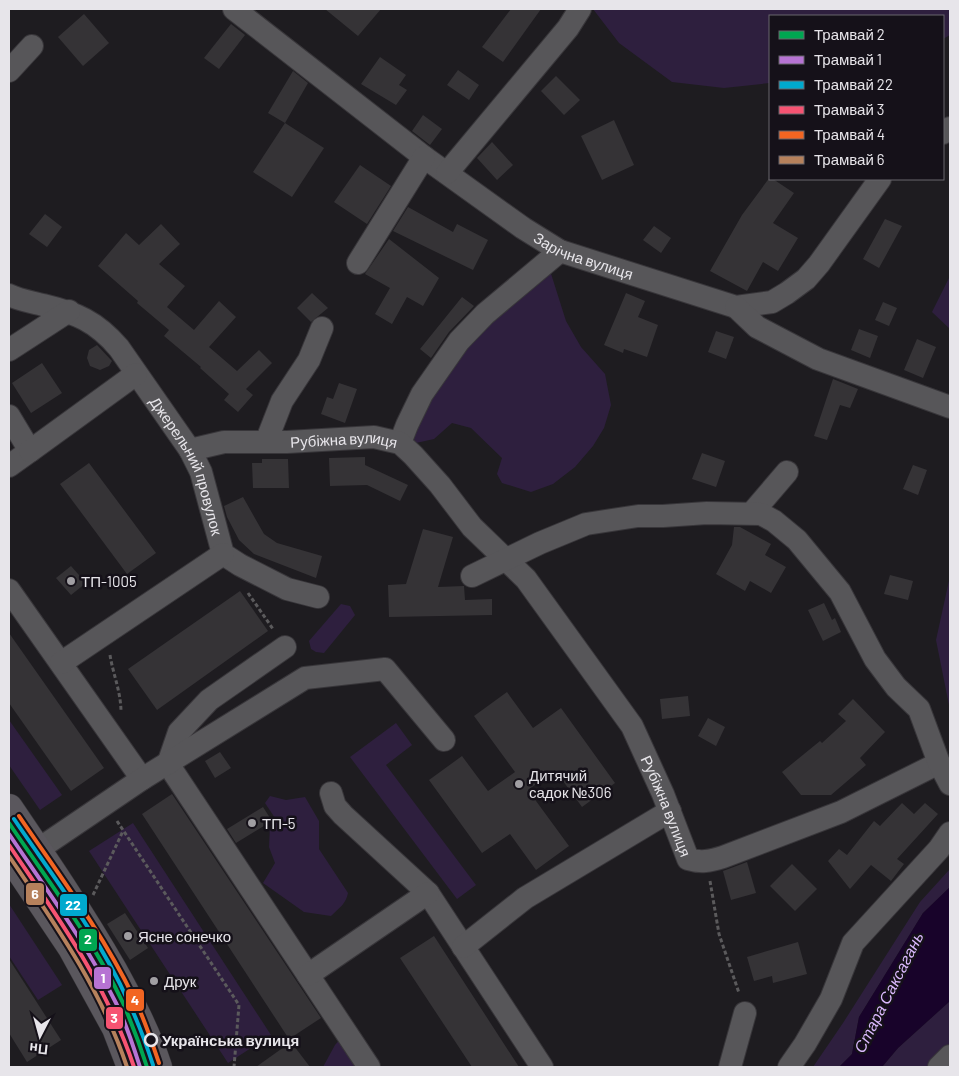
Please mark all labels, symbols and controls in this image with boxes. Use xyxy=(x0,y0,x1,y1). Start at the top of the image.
legend xyxy=(769,15,944,180)
text: Трамвай 2 xyxy=(814,25,885,43)
text: Трамвай 1 xyxy=(814,50,882,68)
text: Трамвай 22 xyxy=(814,75,893,93)
text: Трамвай 3 xyxy=(814,100,885,118)
text: Трамвай 4 xyxy=(814,125,885,143)
text: Трамвай 6 xyxy=(814,150,885,168)
street label: Зарічна вулиця xyxy=(531,228,636,283)
street label: Джерельний провулок xyxy=(146,393,227,537)
street label: Рубіжна вулиця xyxy=(290,428,399,451)
place label: ТП-1005 xyxy=(81,572,137,590)
marker: ТП-1005 xyxy=(65,575,77,587)
street label: Рубіжна вулиця xyxy=(638,752,695,859)
place label: Дитячий садок №306 xyxy=(529,766,612,801)
marker: Дитячий садок №306 xyxy=(513,778,525,790)
place label: ТП-5 xyxy=(262,814,296,832)
marker: ТП-5 xyxy=(246,817,258,829)
line badge: 6 xyxy=(25,882,45,906)
text: 6 xyxy=(31,885,39,902)
line badge: 22 xyxy=(59,893,88,917)
text: 22 xyxy=(65,896,81,913)
place label: Ясне сонечко xyxy=(138,927,231,945)
line badge: 2 xyxy=(78,928,98,952)
water label: Стара Саксагань xyxy=(849,928,927,1056)
text: 2 xyxy=(84,930,92,947)
marker: Ясне сонечко xyxy=(122,930,134,942)
line badge: 1 xyxy=(93,966,112,990)
text: 1 xyxy=(101,969,106,986)
place label: Друк xyxy=(164,972,197,990)
marker: Друк xyxy=(148,975,160,987)
line badge: 4 xyxy=(125,988,145,1012)
text: 4 xyxy=(131,991,139,1008)
line badge: 3 xyxy=(105,1006,124,1030)
text: 3 xyxy=(110,1009,118,1026)
north arrow xyxy=(15,1011,65,1061)
place label: Українська вулиця xyxy=(162,1031,299,1049)
marker: Українська вулиця xyxy=(144,1033,158,1047)
text: Пн xyxy=(28,1040,49,1059)

